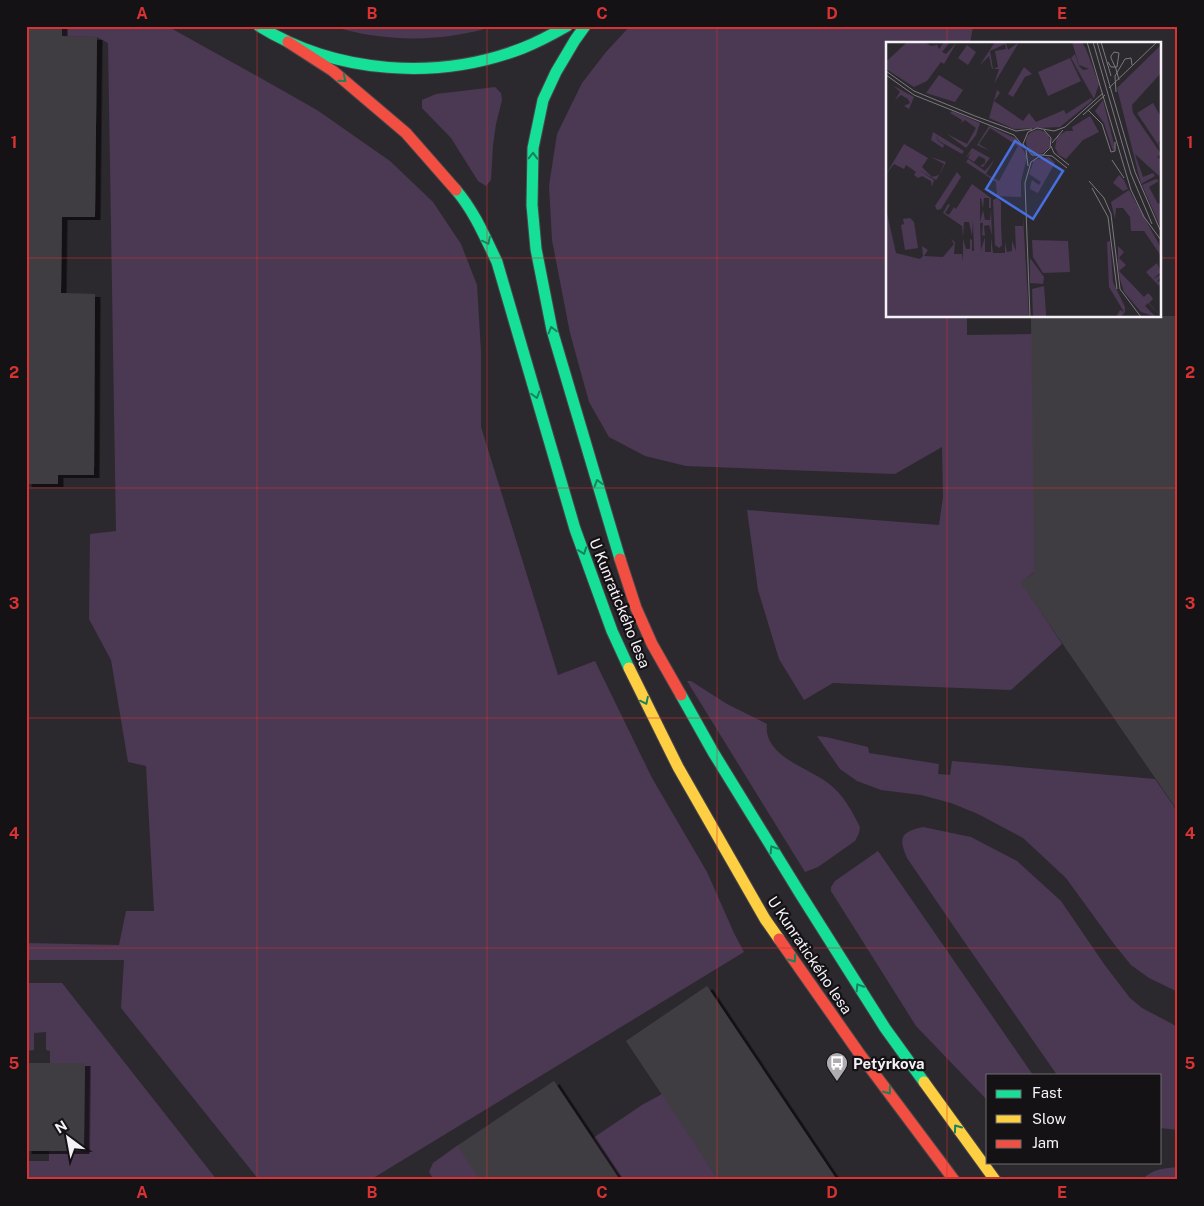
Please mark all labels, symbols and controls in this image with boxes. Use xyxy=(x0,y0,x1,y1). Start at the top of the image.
text: A xyxy=(136,4,148,23)
text: B xyxy=(367,4,378,23)
text: C xyxy=(596,4,608,23)
text: D xyxy=(826,4,838,23)
text: E xyxy=(1057,4,1067,23)
inset map xyxy=(886,42,1162,318)
one-way arrow xyxy=(337,73,347,82)
text: 1 xyxy=(11,133,17,152)
text: 1 xyxy=(1187,133,1193,152)
one-way arrow xyxy=(527,152,538,160)
one-way arrow xyxy=(481,236,491,245)
one-way arrow xyxy=(548,327,558,335)
text: 2 xyxy=(9,363,19,382)
text: 2 xyxy=(1185,363,1195,382)
one-way arrow xyxy=(531,391,541,399)
one-way arrow xyxy=(593,480,603,488)
street label: U Kunratického lesa xyxy=(586,536,654,670)
one-way arrow xyxy=(577,546,587,555)
text: 3 xyxy=(9,594,19,613)
text: 3 xyxy=(1185,594,1195,613)
one-way arrow xyxy=(638,696,649,705)
text: 4 xyxy=(9,824,20,843)
text: 4 xyxy=(1185,824,1196,843)
one-way arrow xyxy=(770,846,779,855)
street label: U Kunratického lesa xyxy=(764,893,856,1017)
one-way arrow xyxy=(787,953,796,963)
one-way arrow xyxy=(856,983,866,992)
bus stop icon: Petýrkova xyxy=(825,1051,849,1082)
text: 5 xyxy=(9,1054,20,1073)
text: 5 xyxy=(1185,1054,1196,1073)
place label: Petýrkova xyxy=(853,1055,925,1072)
legend xyxy=(986,1074,1162,1164)
text: Fast xyxy=(1032,1084,1062,1101)
one-way arrow xyxy=(882,1085,890,1094)
text: Slow xyxy=(1032,1110,1067,1127)
north arrow xyxy=(42,1114,92,1164)
text: N xyxy=(52,1117,70,1137)
one-way arrow xyxy=(954,1124,963,1133)
text: Jam xyxy=(1032,1134,1059,1151)
text: A xyxy=(136,1183,148,1202)
text: B xyxy=(367,1183,378,1202)
text: C xyxy=(596,1183,608,1202)
text: D xyxy=(826,1183,838,1202)
text: E xyxy=(1057,1183,1067,1202)

